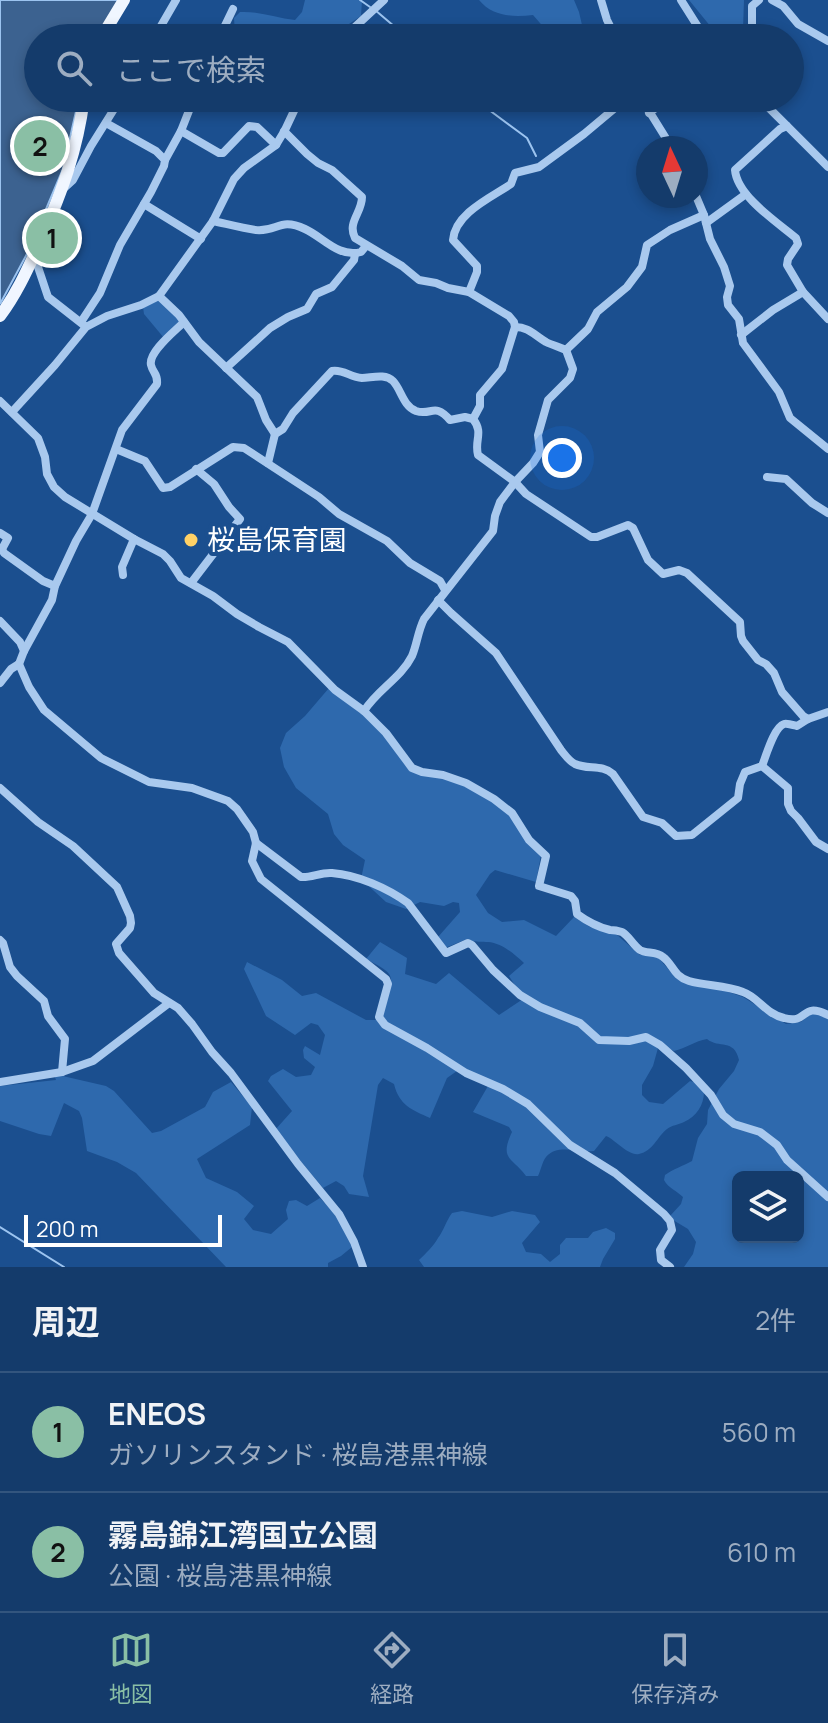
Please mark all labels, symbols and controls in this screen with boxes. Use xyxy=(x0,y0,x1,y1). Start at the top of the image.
search box xyxy=(24,24,804,112)
icon: search xyxy=(52,46,96,90)
text: ここで検索 xyxy=(116,49,266,90)
pin: 2 xyxy=(14,116,66,176)
north arrow xyxy=(636,136,708,208)
pin: 1 xyxy=(26,208,78,268)
your location xyxy=(542,438,582,478)
place label: 桜島保育園 xyxy=(207,520,347,558)
marker: 桜島保育園 xyxy=(182,531,200,549)
map controls xyxy=(732,1171,804,1243)
button: layers xyxy=(732,1171,804,1243)
scale bar xyxy=(24,1211,222,1247)
text: 200 m xyxy=(36,1214,98,1244)
text: 周辺 xyxy=(32,1298,100,1344)
text: 2件 xyxy=(755,1302,796,1338)
text: ENEOS xyxy=(108,1393,206,1434)
text: 1 xyxy=(52,1414,64,1450)
text: 560 m xyxy=(722,1414,796,1450)
text: ガソリンスタンド · 桜島港黒神線 xyxy=(108,1436,488,1472)
text: 霧島錦江湾国立公園 xyxy=(108,1514,378,1555)
text: 2 xyxy=(50,1534,66,1570)
text: 610 m xyxy=(727,1534,796,1570)
text: 公園 · 桜島港黒神線 xyxy=(108,1557,332,1593)
tab: 地図 xyxy=(109,1628,153,1709)
tab: 経路 xyxy=(370,1628,414,1709)
tab: 保存済み xyxy=(631,1628,719,1709)

